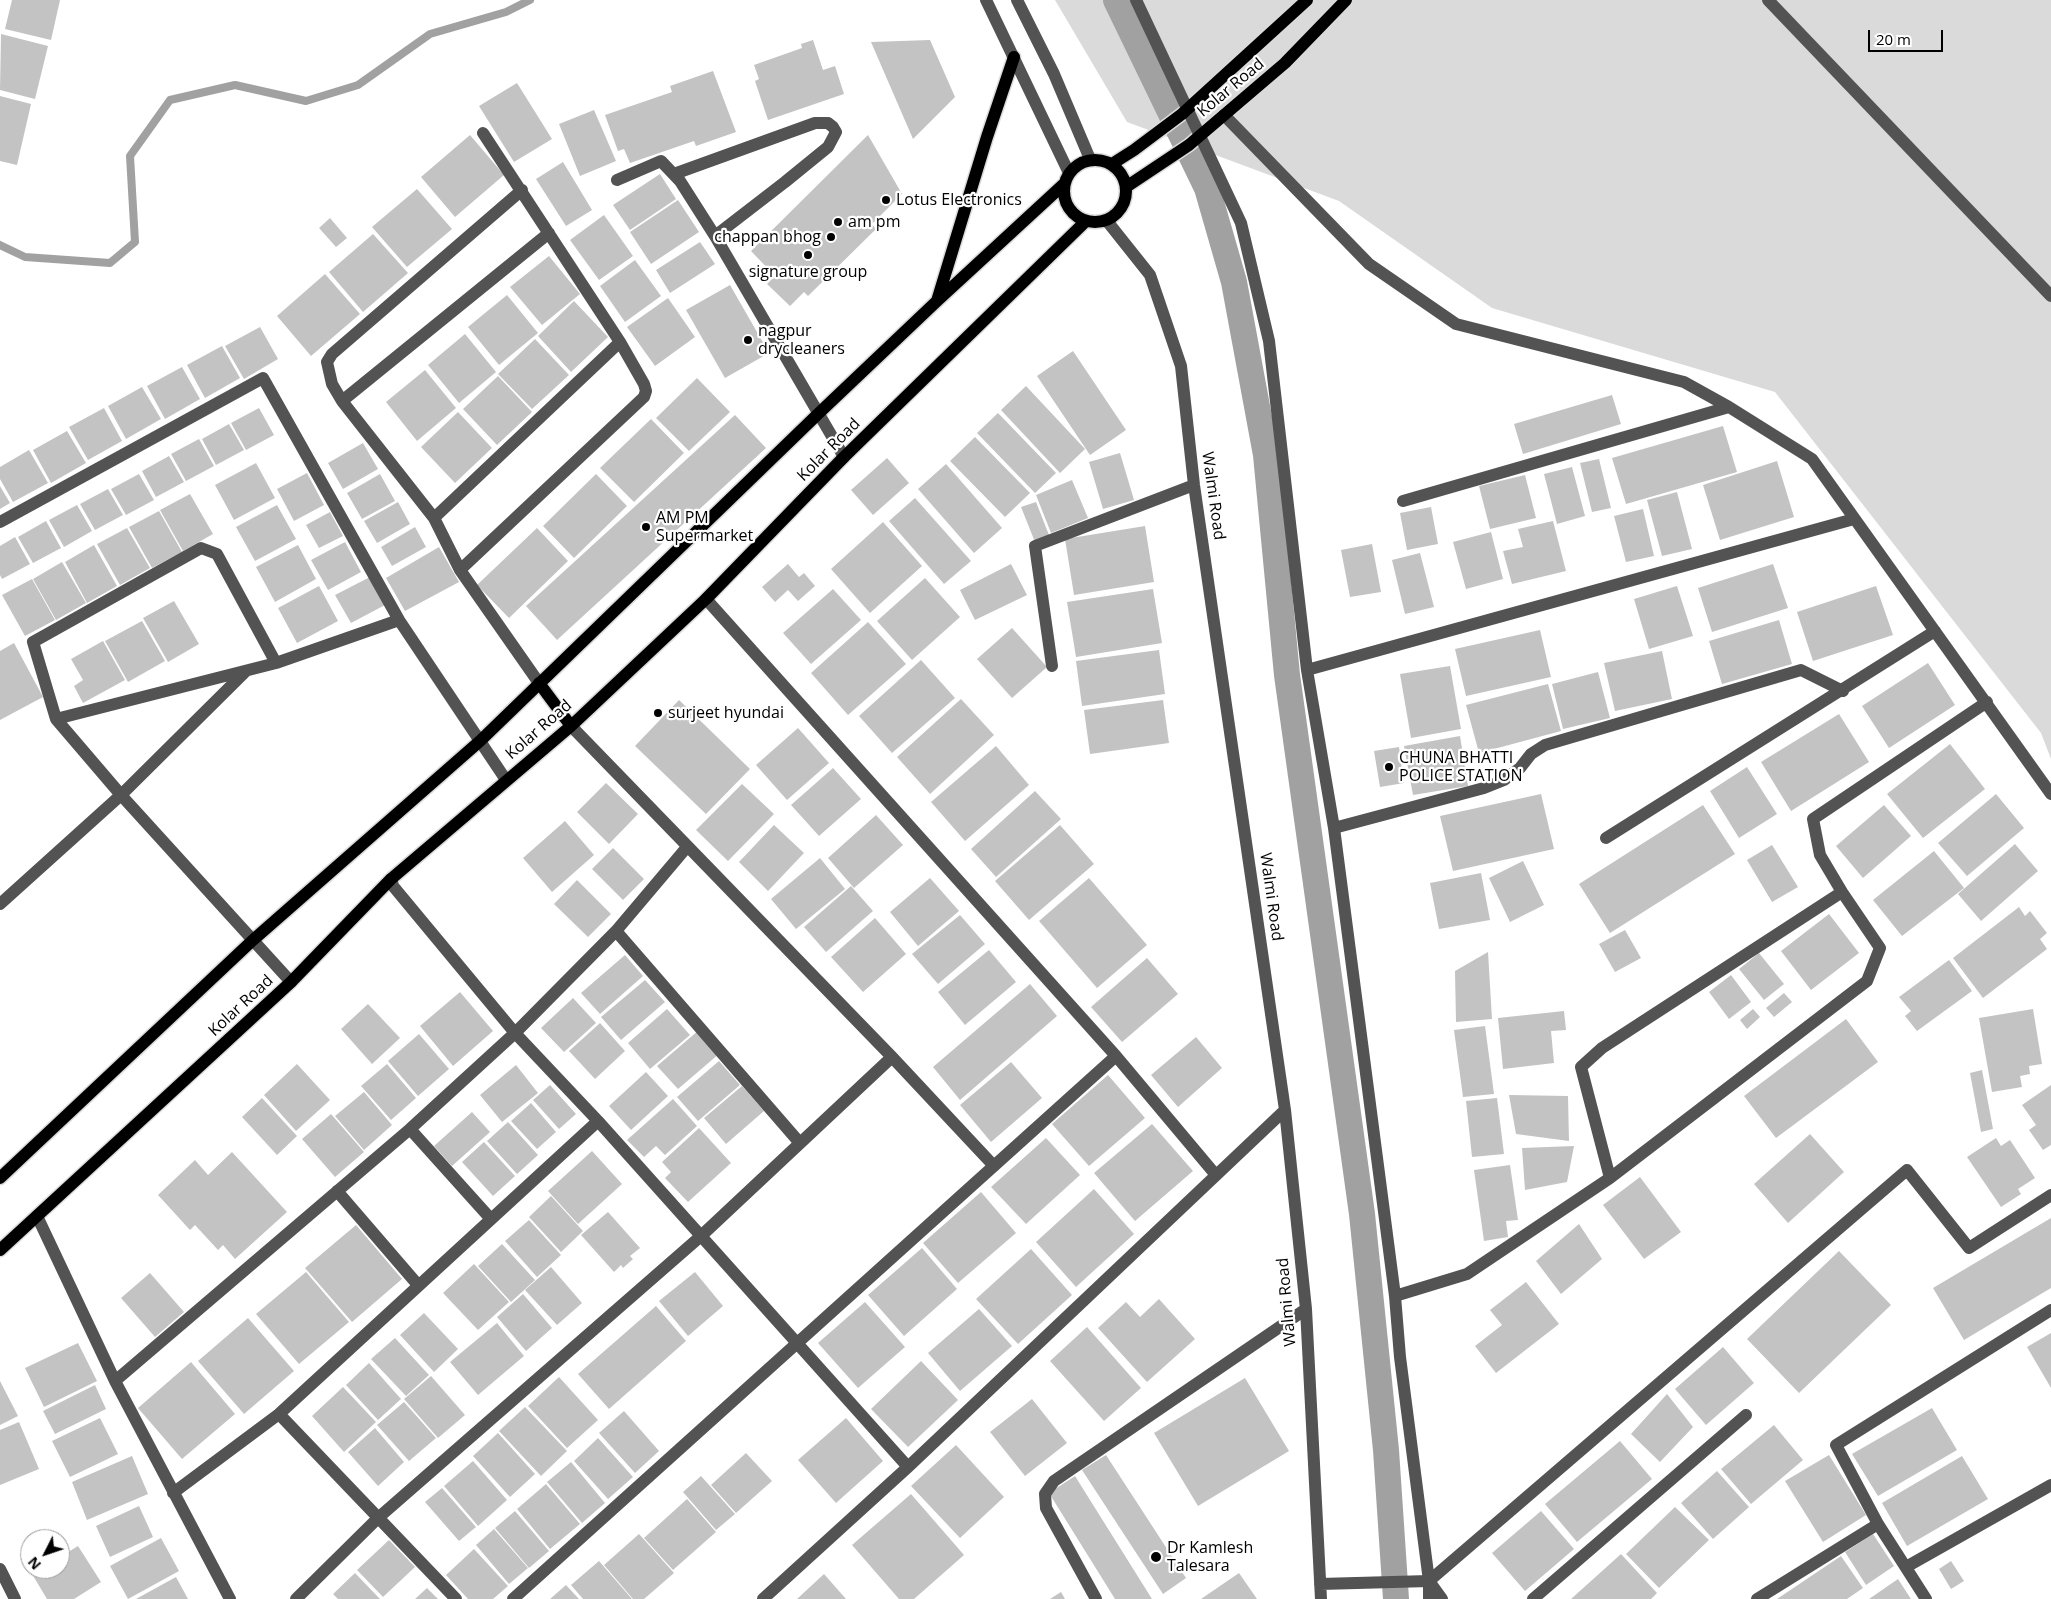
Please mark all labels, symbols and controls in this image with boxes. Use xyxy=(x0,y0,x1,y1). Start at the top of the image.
scale bar xyxy=(1871,20,1946,52)
text: 20 m xyxy=(1876,29,1911,49)
street label: Kolar Road xyxy=(1194,55,1268,121)
place label: Lotus Electronics xyxy=(896,190,1022,210)
marker: Lotus Electronics xyxy=(880,194,892,206)
place label: am pm xyxy=(848,212,900,232)
marker: am pm xyxy=(832,216,844,228)
place label: chappan bhog xyxy=(714,227,821,247)
marker: chappan bhog xyxy=(825,231,837,243)
marker: signature group xyxy=(802,249,814,261)
place label: signature group xyxy=(749,262,867,282)
place label: nagpur drycleaners xyxy=(758,321,845,359)
marker: nagpur drycleaners xyxy=(742,334,754,346)
street label: Kolar Road xyxy=(793,414,865,486)
street label: Walmi Road xyxy=(1197,451,1229,541)
place label: AM PM Supermarket xyxy=(656,508,753,546)
marker: AM PM Supermarket xyxy=(640,521,652,533)
street label: Kolar Road xyxy=(502,696,576,764)
place label: surjeet hyundai xyxy=(668,703,784,723)
marker: surjeet hyundai xyxy=(652,707,664,719)
place label: CHUNA BHATTI POLICE STATION xyxy=(1399,748,1522,786)
marker: CHUNA BHATTI POLICE STATION xyxy=(1383,761,1395,773)
street label: Walmi Road xyxy=(1255,852,1287,942)
street label: Kolar Road xyxy=(205,971,277,1041)
street label: Walmi Road xyxy=(1274,1257,1300,1347)
north arrow xyxy=(20,1529,70,1579)
place label: Dr Kamlesh Talesara xyxy=(1167,1538,1253,1576)
marker: Dr Kamlesh Talesara xyxy=(1149,1550,1163,1564)
text: N xyxy=(23,1553,45,1574)

